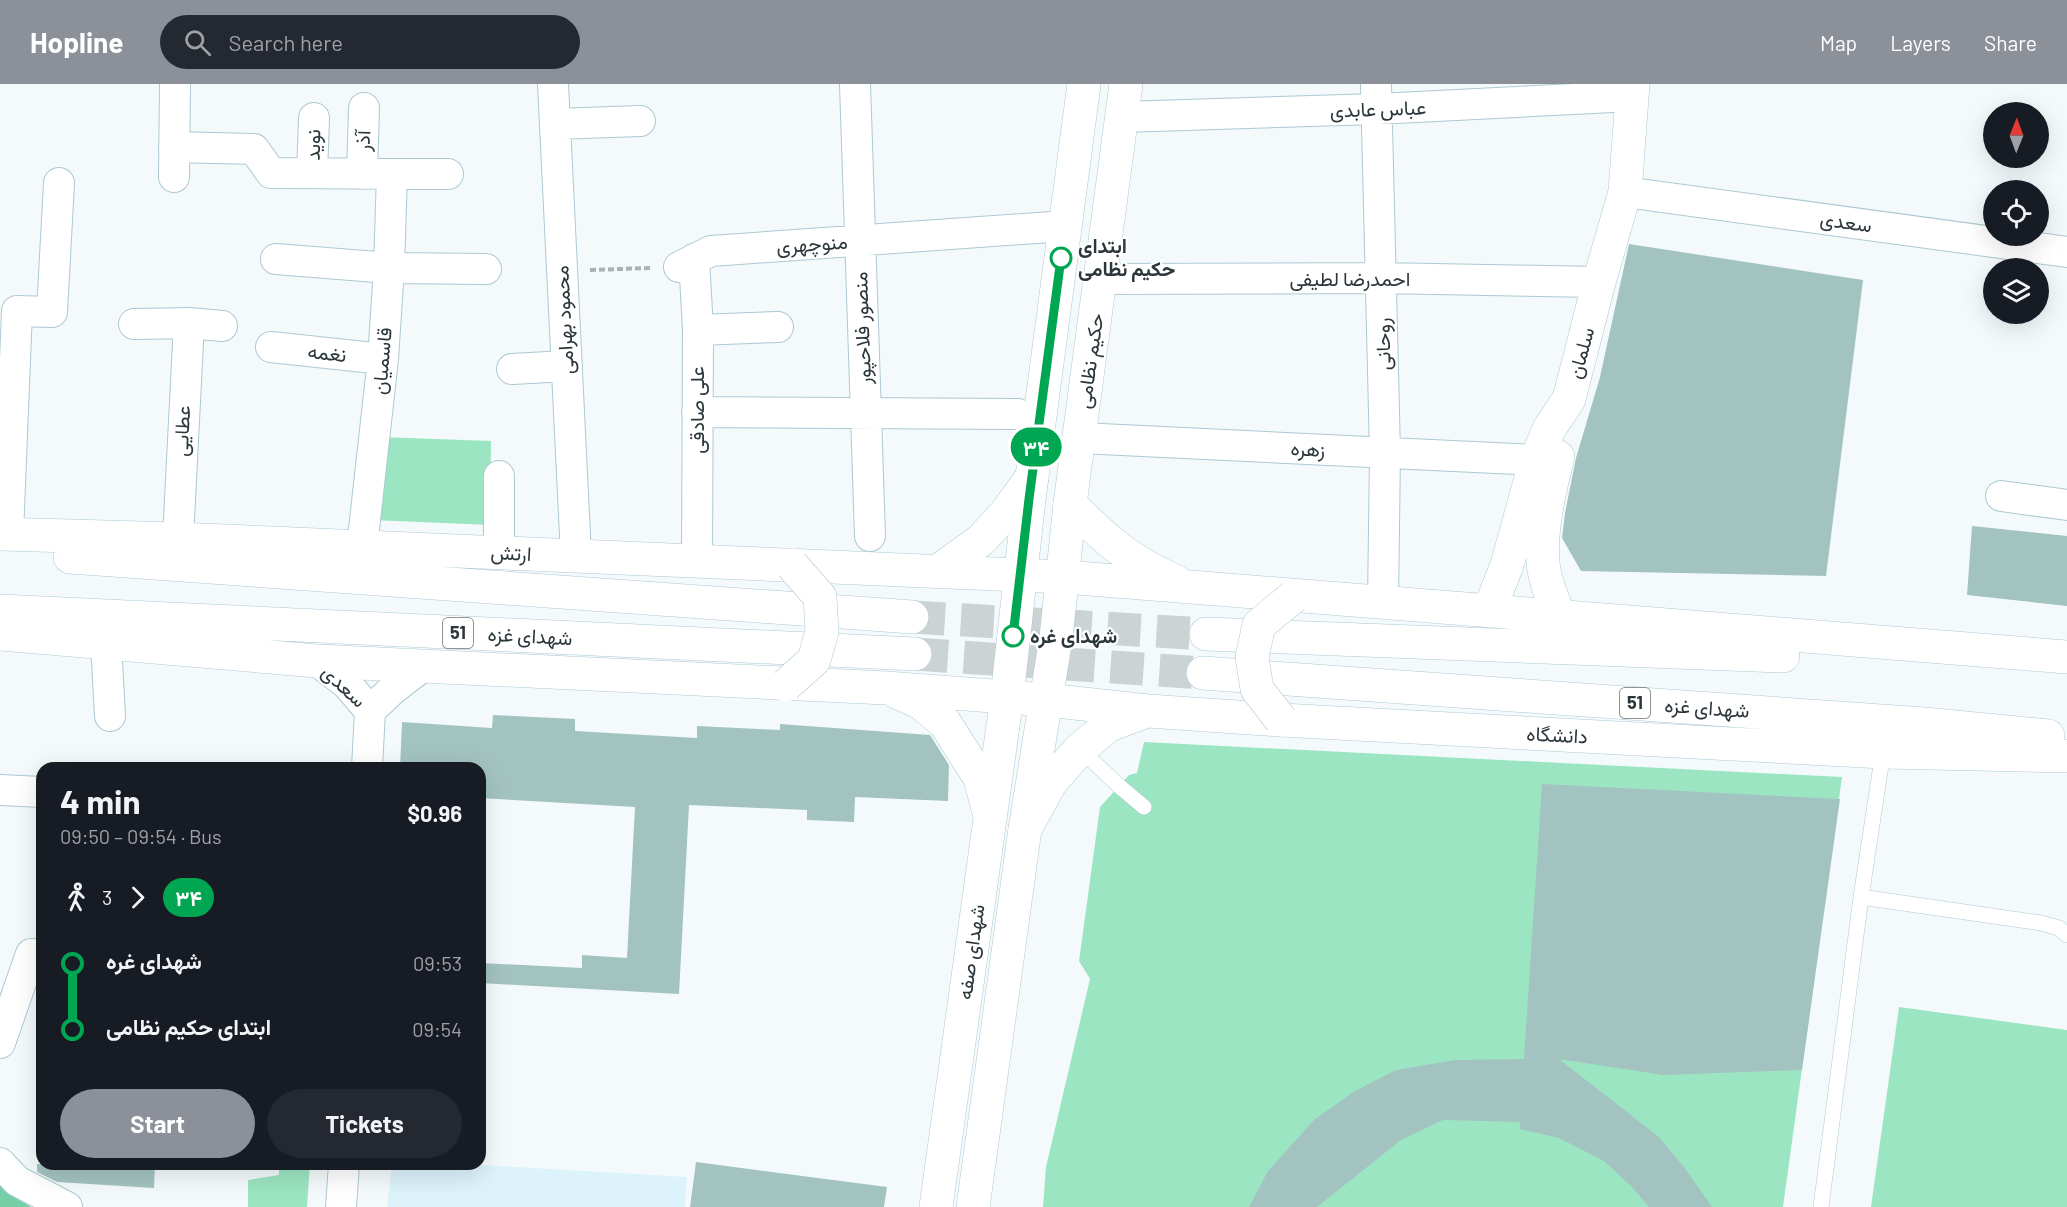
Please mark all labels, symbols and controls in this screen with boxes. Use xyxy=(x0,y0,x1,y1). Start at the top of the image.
search box xyxy=(160,15,580,69)
text: Hopline xyxy=(30,25,124,59)
icon: search xyxy=(181,26,214,59)
text: Search here xyxy=(229,29,343,55)
text: Map xyxy=(1820,30,1857,55)
text: Layers xyxy=(1890,30,1951,55)
text: Share xyxy=(1984,30,2037,55)
street label: عباس عابدی xyxy=(1329,94,1427,123)
north arrow xyxy=(1983,102,2049,168)
map controls xyxy=(1983,102,2049,324)
street label: نوید xyxy=(300,129,326,161)
street label: آذر xyxy=(350,129,376,153)
button: locate xyxy=(1983,180,2049,246)
street label: سعدی xyxy=(1819,206,1874,237)
street label: منوچهری xyxy=(775,229,849,260)
place label: ابتدای حکیم نظامی xyxy=(1078,233,1175,282)
marker: ابتدای حکیم نظامی xyxy=(1050,247,1072,269)
button: layers xyxy=(1983,258,2049,324)
street label: محمود بهرامی xyxy=(548,265,580,375)
street label: احمدرضا لطیفی xyxy=(1290,266,1410,292)
street label: منصور فلاحپور xyxy=(847,271,878,386)
street label: حکیم نظامی xyxy=(1070,312,1110,410)
street label: روحانی xyxy=(1370,317,1396,371)
street label: سلمان xyxy=(1562,324,1598,381)
street label: قاسمیان xyxy=(366,326,397,396)
street label: نغمه xyxy=(306,338,348,366)
street label: علی صادقی xyxy=(684,366,709,454)
street label: عطایی xyxy=(168,405,195,457)
line badge: ۳۴ xyxy=(1009,428,1063,466)
text: ۳۴ xyxy=(1023,435,1049,460)
street label: زهره xyxy=(1290,435,1326,463)
street label: ارتش xyxy=(490,539,532,567)
road number: 51 xyxy=(443,618,473,648)
street label: شهدای غزه xyxy=(487,621,573,651)
place label: شهدای غره xyxy=(1030,623,1117,649)
marker: شهدای غره xyxy=(1002,625,1024,647)
street label: سعدی xyxy=(317,659,372,712)
road number: 51 xyxy=(1620,688,1650,718)
street label: شهدای غزه xyxy=(1664,692,1750,724)
street label: دانشگاه xyxy=(1526,720,1588,748)
text: 4 min xyxy=(60,781,141,821)
text: $0.96 xyxy=(407,800,462,826)
text: 09:50 – 09:54 · Bus xyxy=(60,824,222,848)
icon: walk xyxy=(60,881,93,914)
icon: forward xyxy=(121,881,154,914)
text: 3 xyxy=(102,885,112,909)
text: ۳۴ xyxy=(175,885,202,910)
street label: شهدای صفه xyxy=(951,903,991,1001)
text: شهدای غره xyxy=(106,947,202,973)
text: 09:53 xyxy=(413,951,462,975)
text: ابتدای حکیم نظامی xyxy=(106,1013,271,1039)
text: 09:54 xyxy=(412,1017,462,1041)
button: Start xyxy=(60,1089,255,1158)
button: Tickets xyxy=(267,1089,462,1158)

